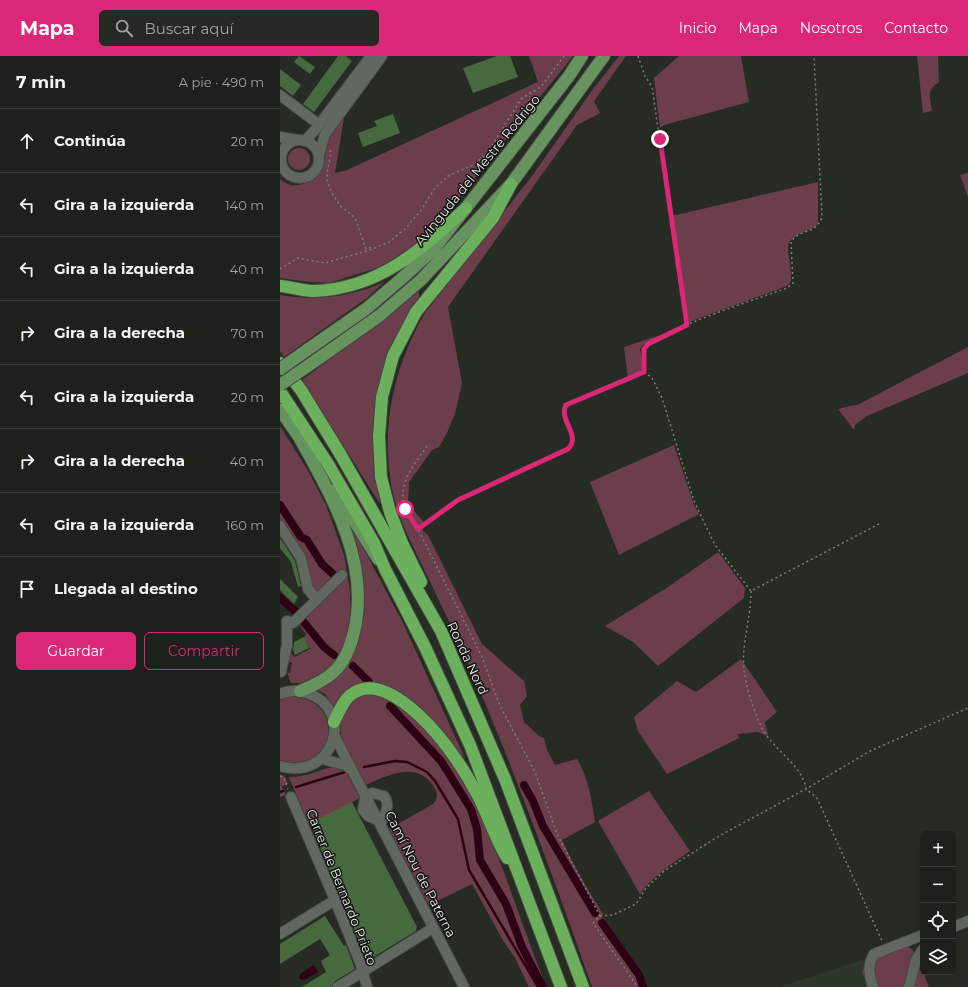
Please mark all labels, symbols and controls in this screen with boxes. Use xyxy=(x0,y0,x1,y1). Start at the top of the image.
search box xyxy=(99,10,379,46)
text: Mapa xyxy=(20,17,75,40)
icon: search xyxy=(113,17,135,39)
text: Buscar aquí xyxy=(145,19,234,38)
text: Inicio xyxy=(679,19,716,37)
text: Mapa xyxy=(738,19,778,37)
text: Nosotros xyxy=(800,19,862,37)
text: Contacto xyxy=(884,19,948,37)
text: 7 min xyxy=(16,72,66,92)
text: A pie · 490 m xyxy=(179,74,264,90)
street label: Avinguda del Mestre Rodrigo xyxy=(411,91,543,249)
icon: ahead xyxy=(16,130,38,152)
route end xyxy=(651,130,669,148)
text: Continúa xyxy=(54,131,126,150)
text: 20 m xyxy=(231,133,264,149)
icon: left xyxy=(16,194,38,216)
text: Gira a la izquierda xyxy=(54,195,194,214)
text: 140 m xyxy=(225,197,264,213)
icon: left xyxy=(16,258,38,280)
text: Gira a la izquierda xyxy=(54,259,194,278)
text: 40 m xyxy=(230,261,264,277)
icon: right xyxy=(16,322,38,344)
text: Gira a la derecha xyxy=(54,323,185,342)
text: 70 m xyxy=(231,325,264,341)
icon: left xyxy=(16,386,38,408)
text: Gira a la izquierda xyxy=(54,387,194,406)
text: 20 m xyxy=(231,389,264,405)
icon: right xyxy=(16,450,38,472)
text: Gira a la derecha xyxy=(54,451,185,470)
text: 40 m xyxy=(230,453,264,469)
route start xyxy=(396,500,414,518)
icon: left xyxy=(16,514,38,536)
text: Gira a la izquierda xyxy=(54,515,194,534)
text: 160 m xyxy=(226,517,264,533)
icon: arrive xyxy=(16,578,38,600)
text: Llegada al destino xyxy=(54,579,198,598)
street label: Ronda Nord xyxy=(444,619,492,697)
button: Guardar xyxy=(16,632,136,670)
button: Compartir xyxy=(144,632,264,670)
street label: Carrer de Bernardo Prieto xyxy=(303,807,381,967)
street label: Camí Nou de Paterna xyxy=(382,808,460,940)
map controls xyxy=(920,831,956,975)
button: + xyxy=(920,831,956,867)
button: − xyxy=(920,867,956,903)
button: locate xyxy=(920,903,956,939)
button: layers xyxy=(920,939,956,975)

